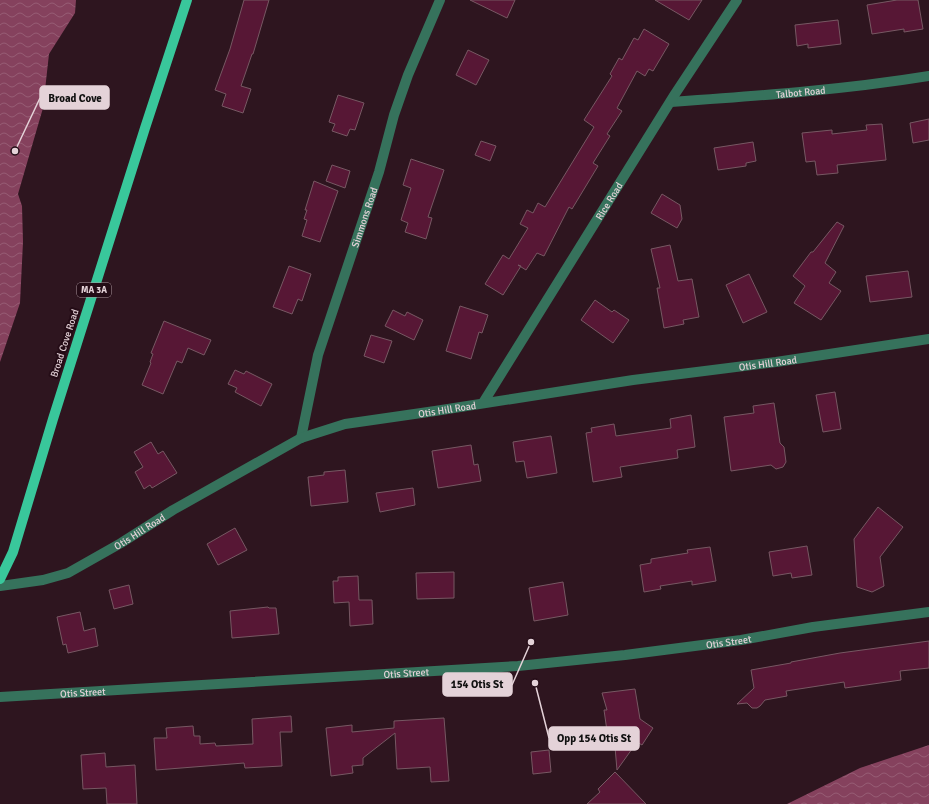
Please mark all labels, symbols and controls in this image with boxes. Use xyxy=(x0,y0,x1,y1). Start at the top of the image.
street label: Talbot Road xyxy=(775,85,826,101)
callout: Broad Cove xyxy=(40,86,109,109)
text: Broad Cove xyxy=(48,92,102,105)
street label: Rice Road xyxy=(593,180,626,222)
street label: Simmons Road xyxy=(349,186,381,249)
road number: MA 3A xyxy=(77,283,111,297)
street label: Broad Cove Road xyxy=(48,308,82,379)
street label: Otis Hill Road xyxy=(738,354,798,374)
street label: Otis Hill Road xyxy=(417,400,477,420)
street label: Otis Hill Road xyxy=(112,512,168,553)
street label: Otis Street xyxy=(705,633,753,651)
street label: Otis Street xyxy=(383,666,430,681)
callout: 154 Otis St xyxy=(443,673,512,696)
text: 154 Otis St xyxy=(451,678,503,691)
street label: Otis Street xyxy=(60,686,107,700)
callout: Opp 154 Otis St xyxy=(549,727,639,750)
text: Opp 154 Otis St xyxy=(557,732,631,745)

